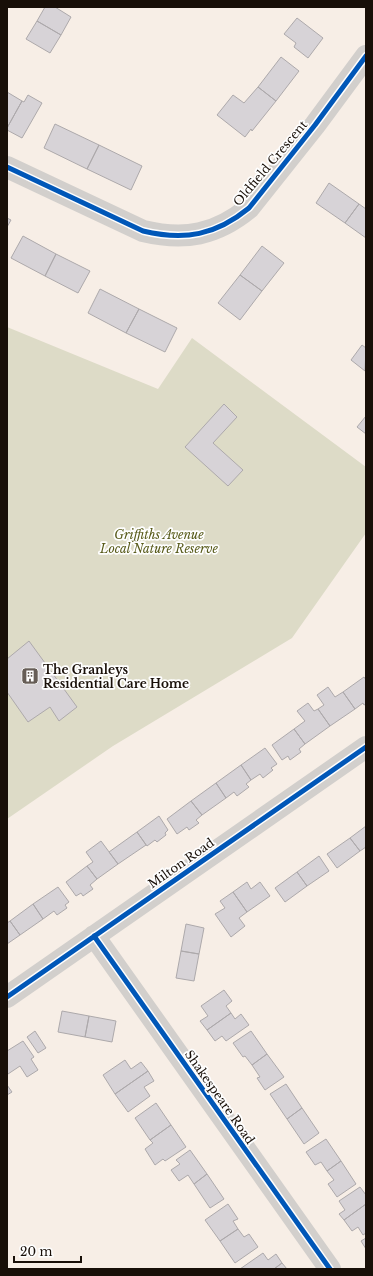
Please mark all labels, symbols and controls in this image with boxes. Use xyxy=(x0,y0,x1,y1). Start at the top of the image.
street label: Oldfield Crescent xyxy=(230,117,310,209)
park label: Griffiths Avenue Local Nature Reserve xyxy=(99,527,218,556)
place label: The Granleys Residential Care Home xyxy=(43,662,189,691)
building icon: The Granleys Residential Care Home xyxy=(20,666,40,686)
street label: Milton Road xyxy=(145,835,217,891)
street label: Shakespeare Road xyxy=(182,1047,258,1147)
scale bar xyxy=(14,1238,81,1264)
text: 20 m xyxy=(20,1244,52,1259)

